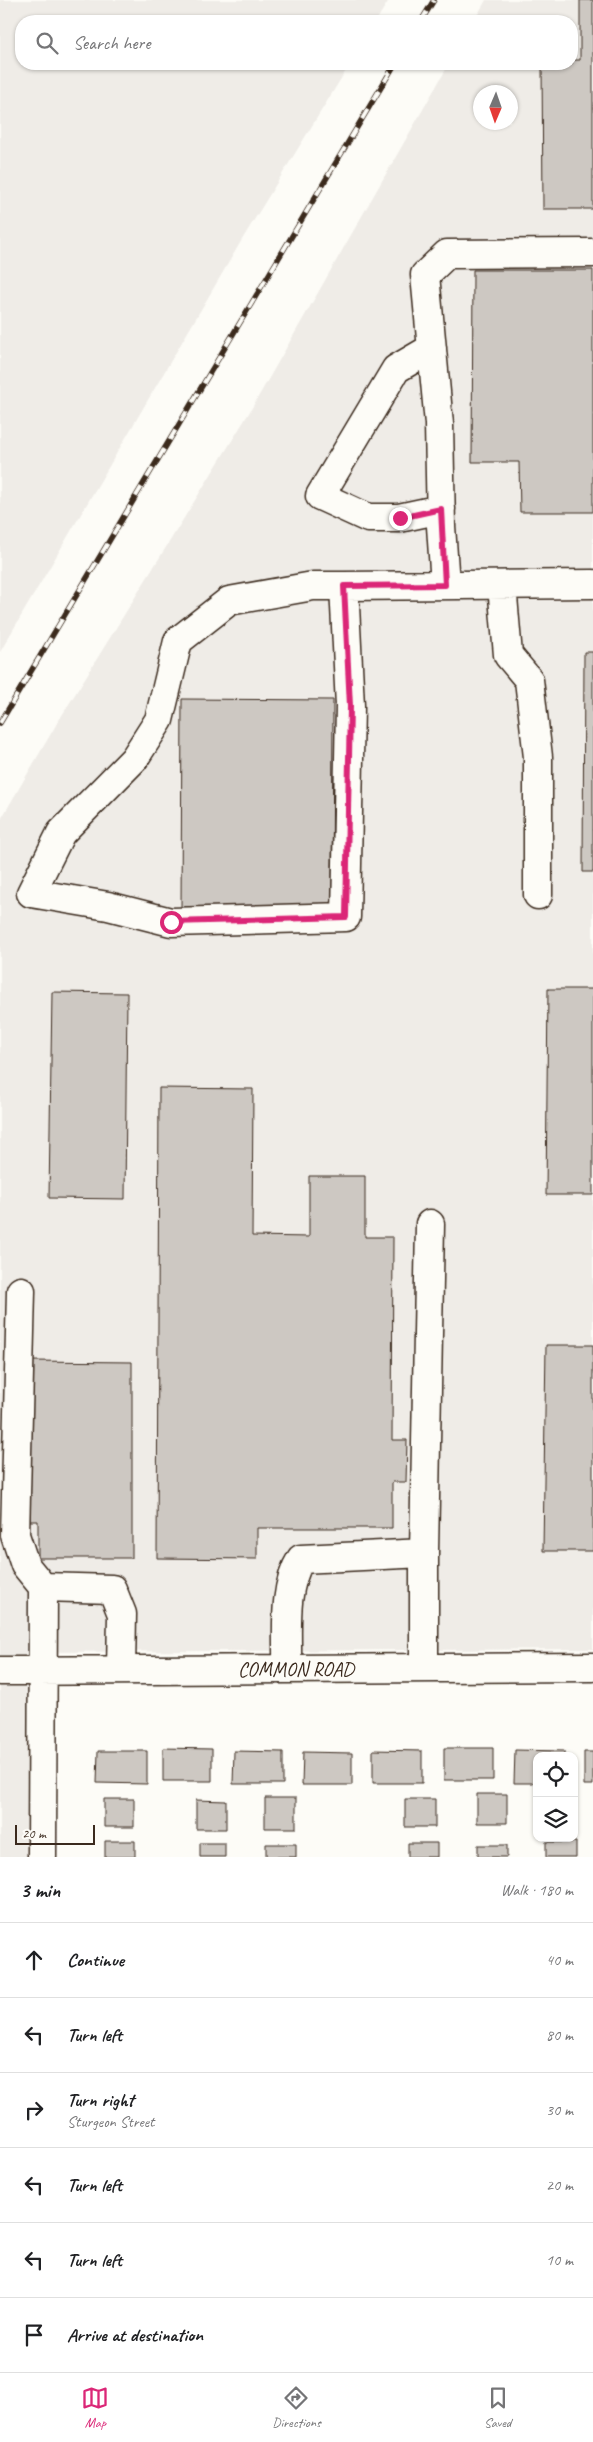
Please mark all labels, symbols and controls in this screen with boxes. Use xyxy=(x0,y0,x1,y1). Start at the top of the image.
search box xyxy=(15,15,578,70)
icon: search xyxy=(33,29,61,57)
text: Search here xyxy=(73,31,150,55)
north arrow xyxy=(473,85,518,130)
route end xyxy=(389,507,412,530)
route start xyxy=(160,911,183,934)
street label: COMMON ROAD xyxy=(238,1657,356,1682)
map controls xyxy=(533,1752,578,1842)
button: locate xyxy=(533,1752,578,1797)
button: layers xyxy=(533,1797,578,1842)
scale bar xyxy=(15,1822,95,1845)
text: 20 m xyxy=(22,1825,46,1842)
text: 3 min xyxy=(20,1877,60,1903)
text: Walk · 180 m xyxy=(501,1880,573,1900)
icon: ahead xyxy=(20,1946,48,1974)
text: Continue xyxy=(67,1948,124,1972)
text: 40 m xyxy=(546,1950,573,1970)
icon: left xyxy=(20,2021,48,2049)
text: Turn left xyxy=(67,2023,122,2047)
text: 80 m xyxy=(546,2025,573,2045)
text: Turn right xyxy=(67,2088,134,2112)
icon: right xyxy=(20,2096,48,2124)
text: 30 m xyxy=(546,2100,573,2120)
text: Sturgeon Street xyxy=(67,2112,154,2132)
icon: left xyxy=(20,2171,48,2199)
text: Turn left xyxy=(67,2173,122,2197)
text: 20 m xyxy=(546,2175,573,2195)
icon: left xyxy=(20,2246,48,2274)
text: Turn left xyxy=(67,2248,122,2272)
text: 10 m xyxy=(546,2250,573,2270)
icon: arrive xyxy=(20,2321,48,2349)
text: Arrive at destination xyxy=(67,2323,203,2347)
tab: Map xyxy=(81,2384,109,2431)
tab: Directions xyxy=(272,2384,321,2431)
tab: Saved xyxy=(484,2384,512,2431)

